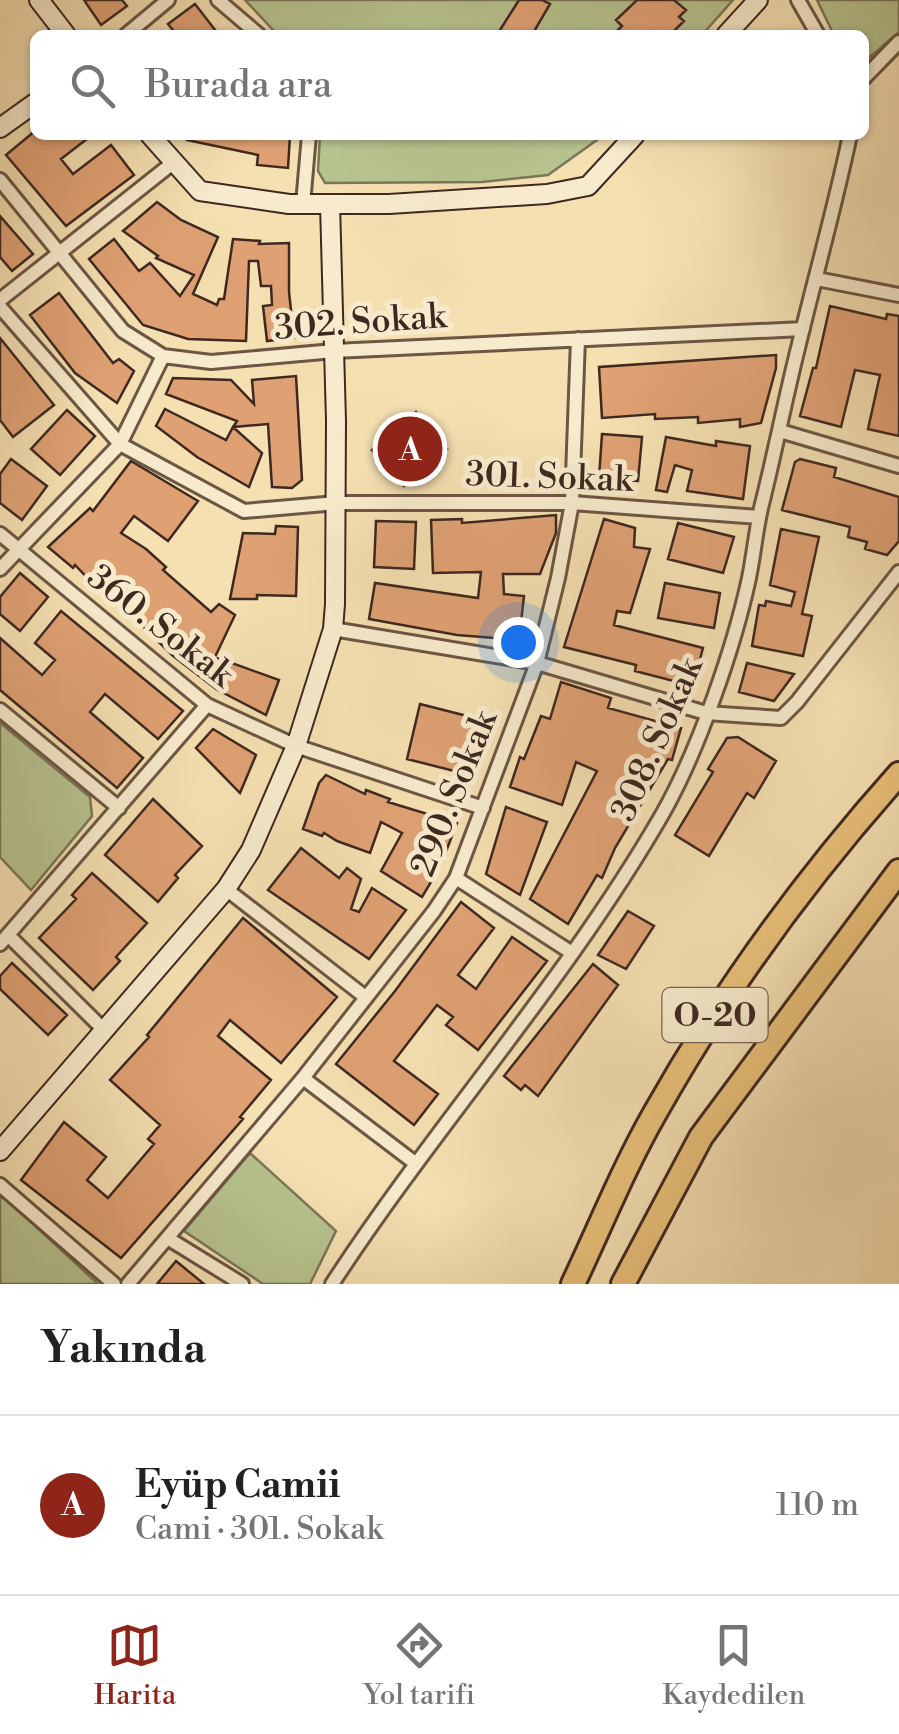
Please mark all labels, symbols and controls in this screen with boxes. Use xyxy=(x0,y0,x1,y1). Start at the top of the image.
search box xyxy=(30,30,869,140)
icon: search xyxy=(65,58,120,113)
text: Burada ara xyxy=(145,62,332,109)
street label: 302. Sokak xyxy=(273,295,449,350)
pin: A xyxy=(378,412,442,486)
street label: 301. Sokak xyxy=(465,453,635,502)
street label: 360. Sokak xyxy=(78,556,243,698)
your location xyxy=(493,617,544,668)
street label: 308. Sokak xyxy=(602,650,713,828)
street label: 290. Sokak xyxy=(402,703,508,883)
road number: O-20 xyxy=(662,988,768,1042)
text: Yakında xyxy=(40,1323,206,1376)
text: Eyüp Camii xyxy=(135,1462,340,1509)
text: A xyxy=(61,1485,84,1525)
text: 110 m xyxy=(776,1485,859,1525)
text: Cami · 301. Sokak xyxy=(135,1509,383,1549)
tab: Harita xyxy=(94,1618,176,1713)
tab: Yol tarifi xyxy=(364,1618,475,1713)
tab: Kaydedilen xyxy=(662,1618,805,1713)

